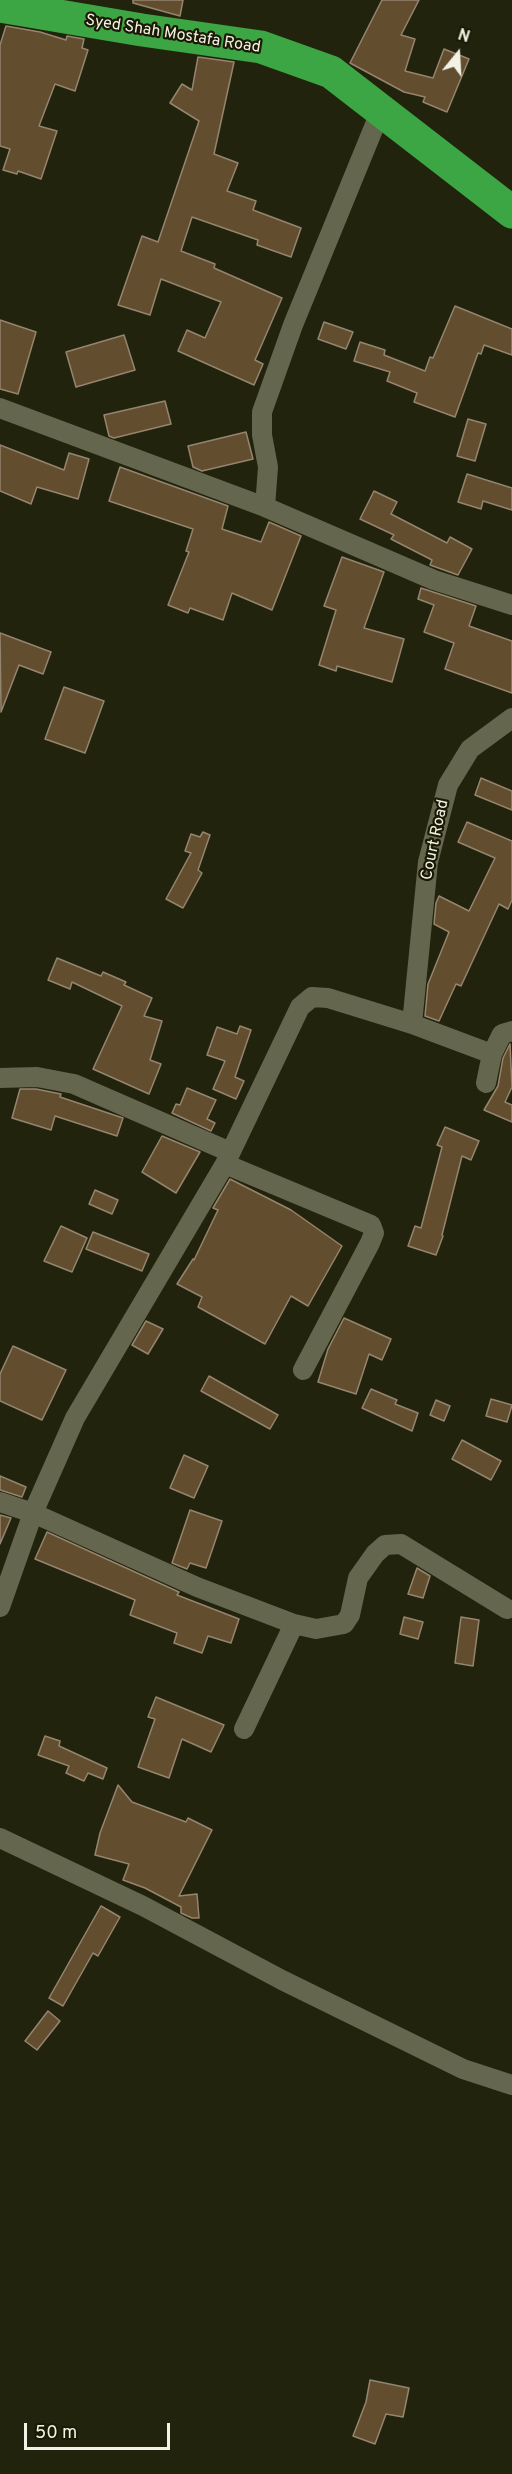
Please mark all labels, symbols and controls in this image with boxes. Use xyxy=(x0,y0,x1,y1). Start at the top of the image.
street label: Syed Shah Mostafa Road xyxy=(84,12,262,58)
north arrow xyxy=(428,24,488,84)
text: N xyxy=(455,26,472,48)
street label: Court Road xyxy=(418,798,454,882)
scale bar xyxy=(27,2411,172,2449)
text: 50 m xyxy=(35,2422,77,2445)

